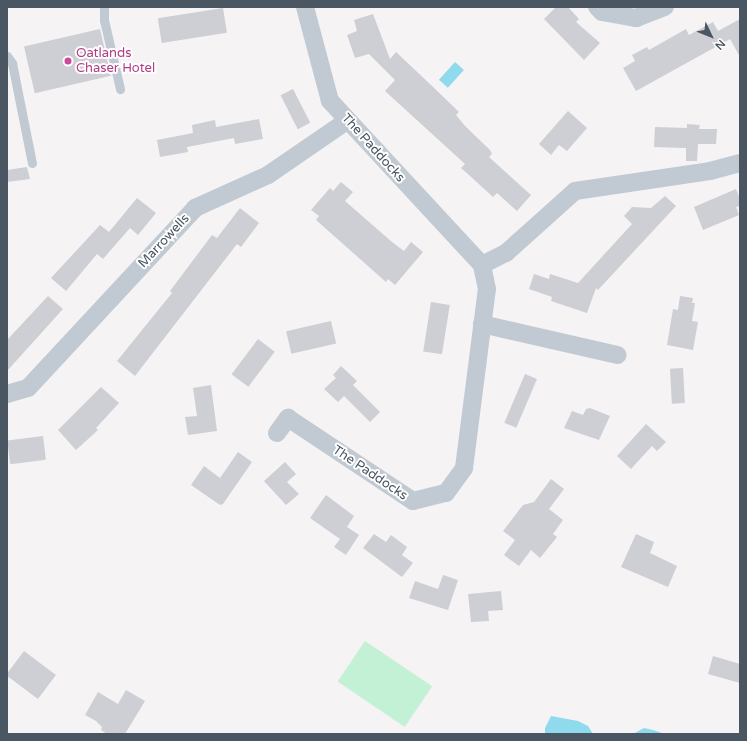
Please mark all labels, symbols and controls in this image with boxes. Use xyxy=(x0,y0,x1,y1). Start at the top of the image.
north arrow xyxy=(691,16,731,56)
text: N xyxy=(712,37,728,52)
place label: Oatlands Chaser Hotel xyxy=(76,46,155,77)
marker: Oatlands Chaser Hotel xyxy=(63,56,73,66)
street label: The Paddocks xyxy=(338,111,408,185)
street label: Marrowells xyxy=(135,211,193,271)
street label: The Paddocks xyxy=(330,442,410,504)

